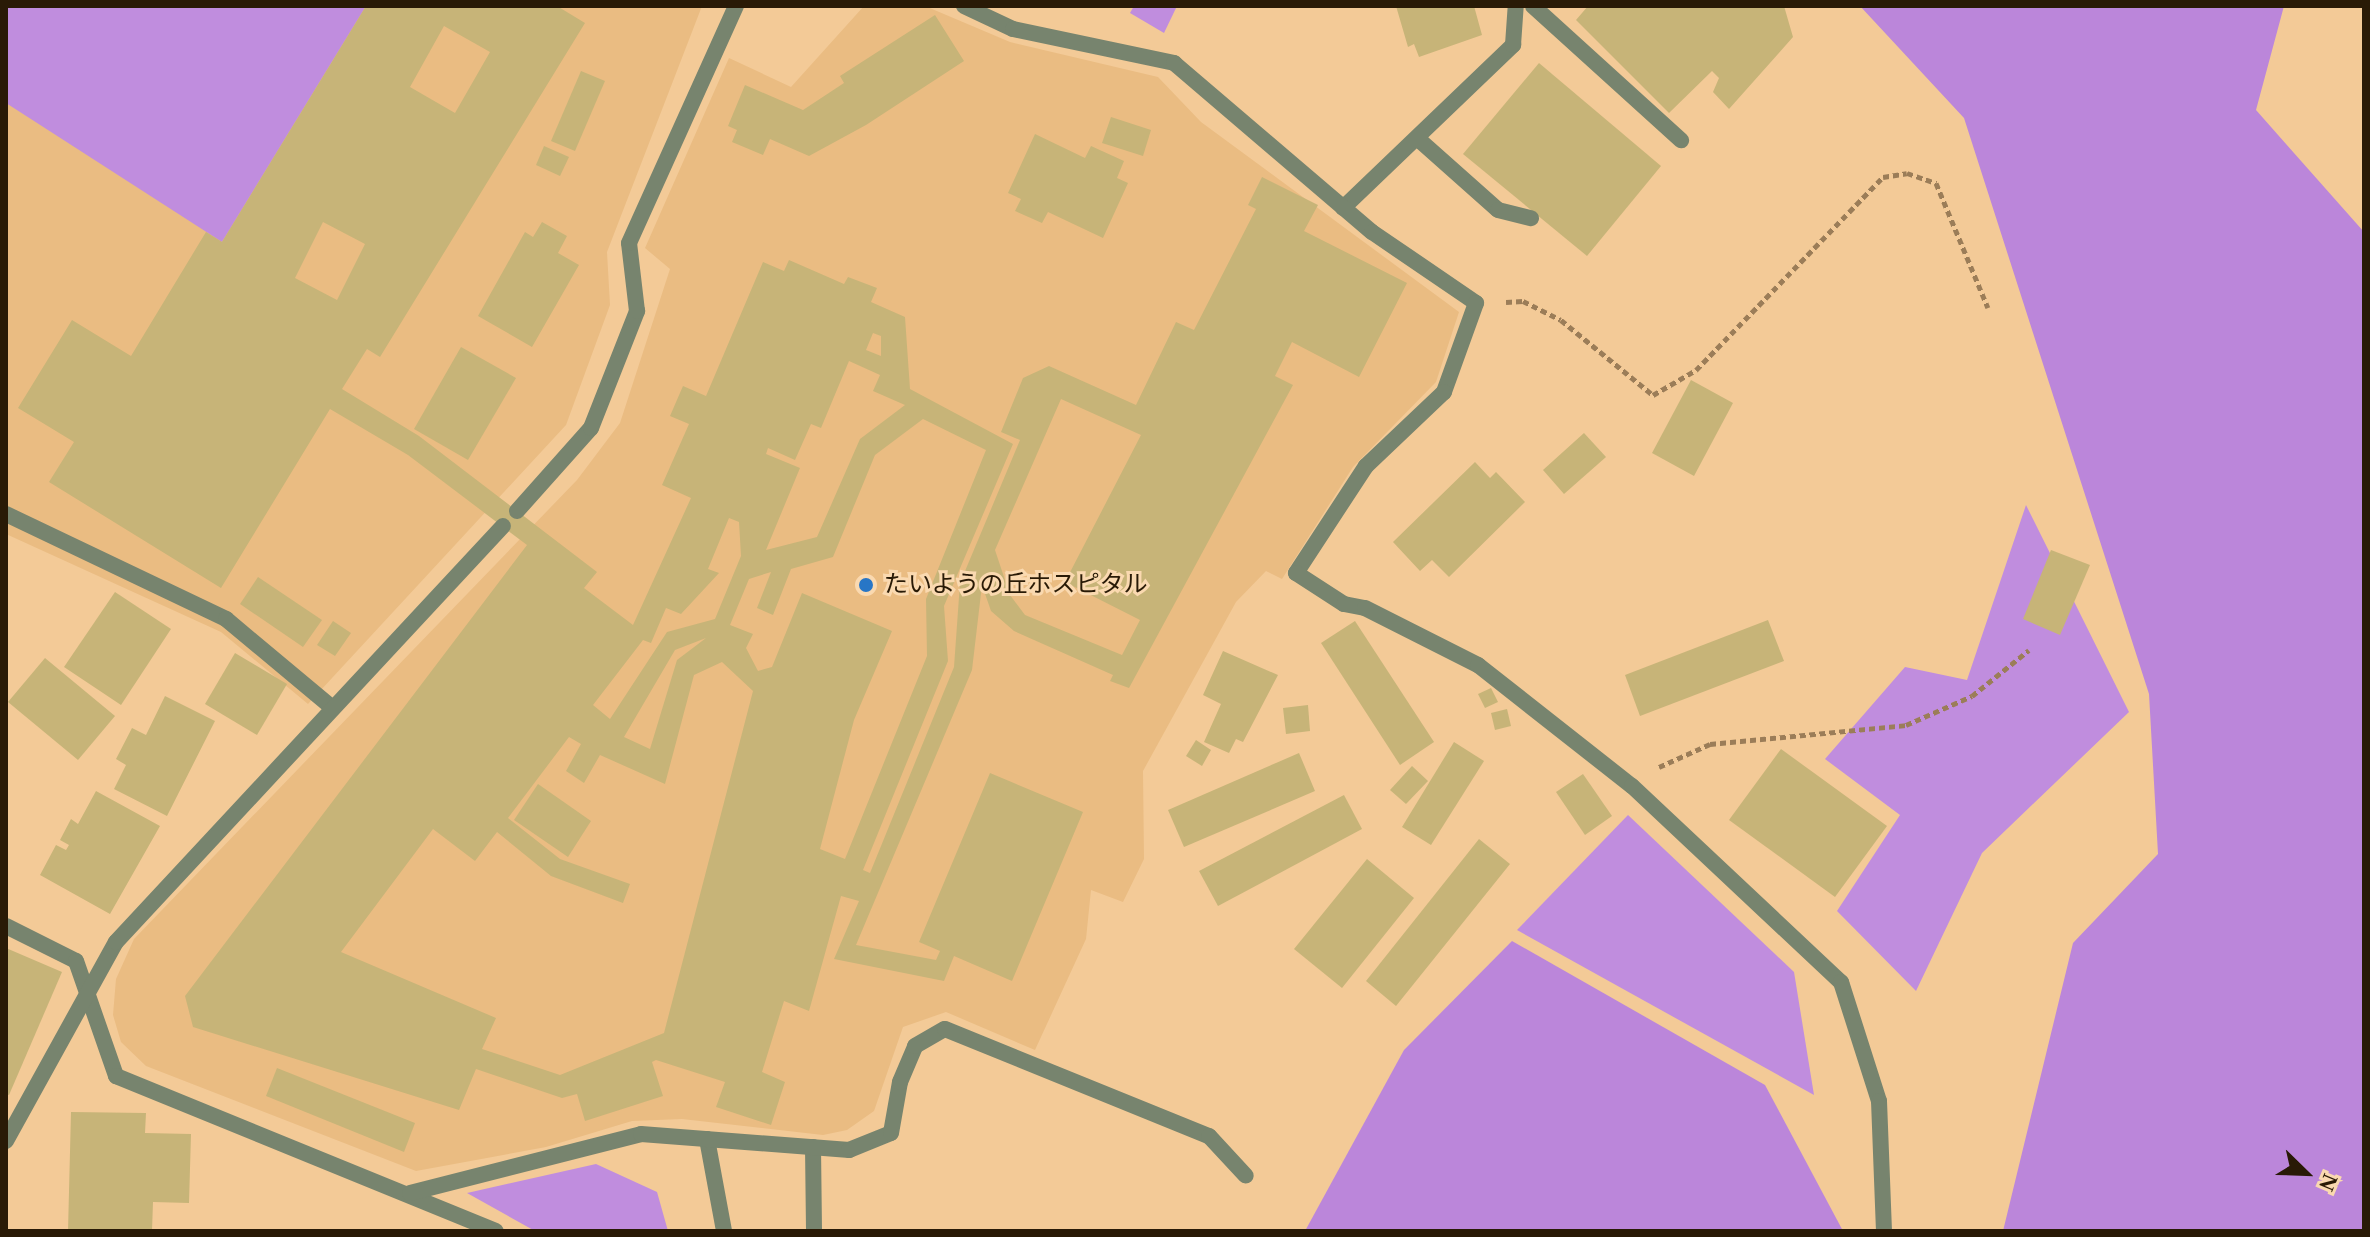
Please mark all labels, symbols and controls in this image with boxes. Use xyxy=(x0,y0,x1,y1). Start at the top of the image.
place label: たいようの丘ホスピタル xyxy=(884,571,1148,599)
marker: たいようの丘ホスピタル xyxy=(855,574,877,596)
north arrow xyxy=(2266,1133,2346,1213)
text: N xyxy=(2314,1170,2343,1195)

